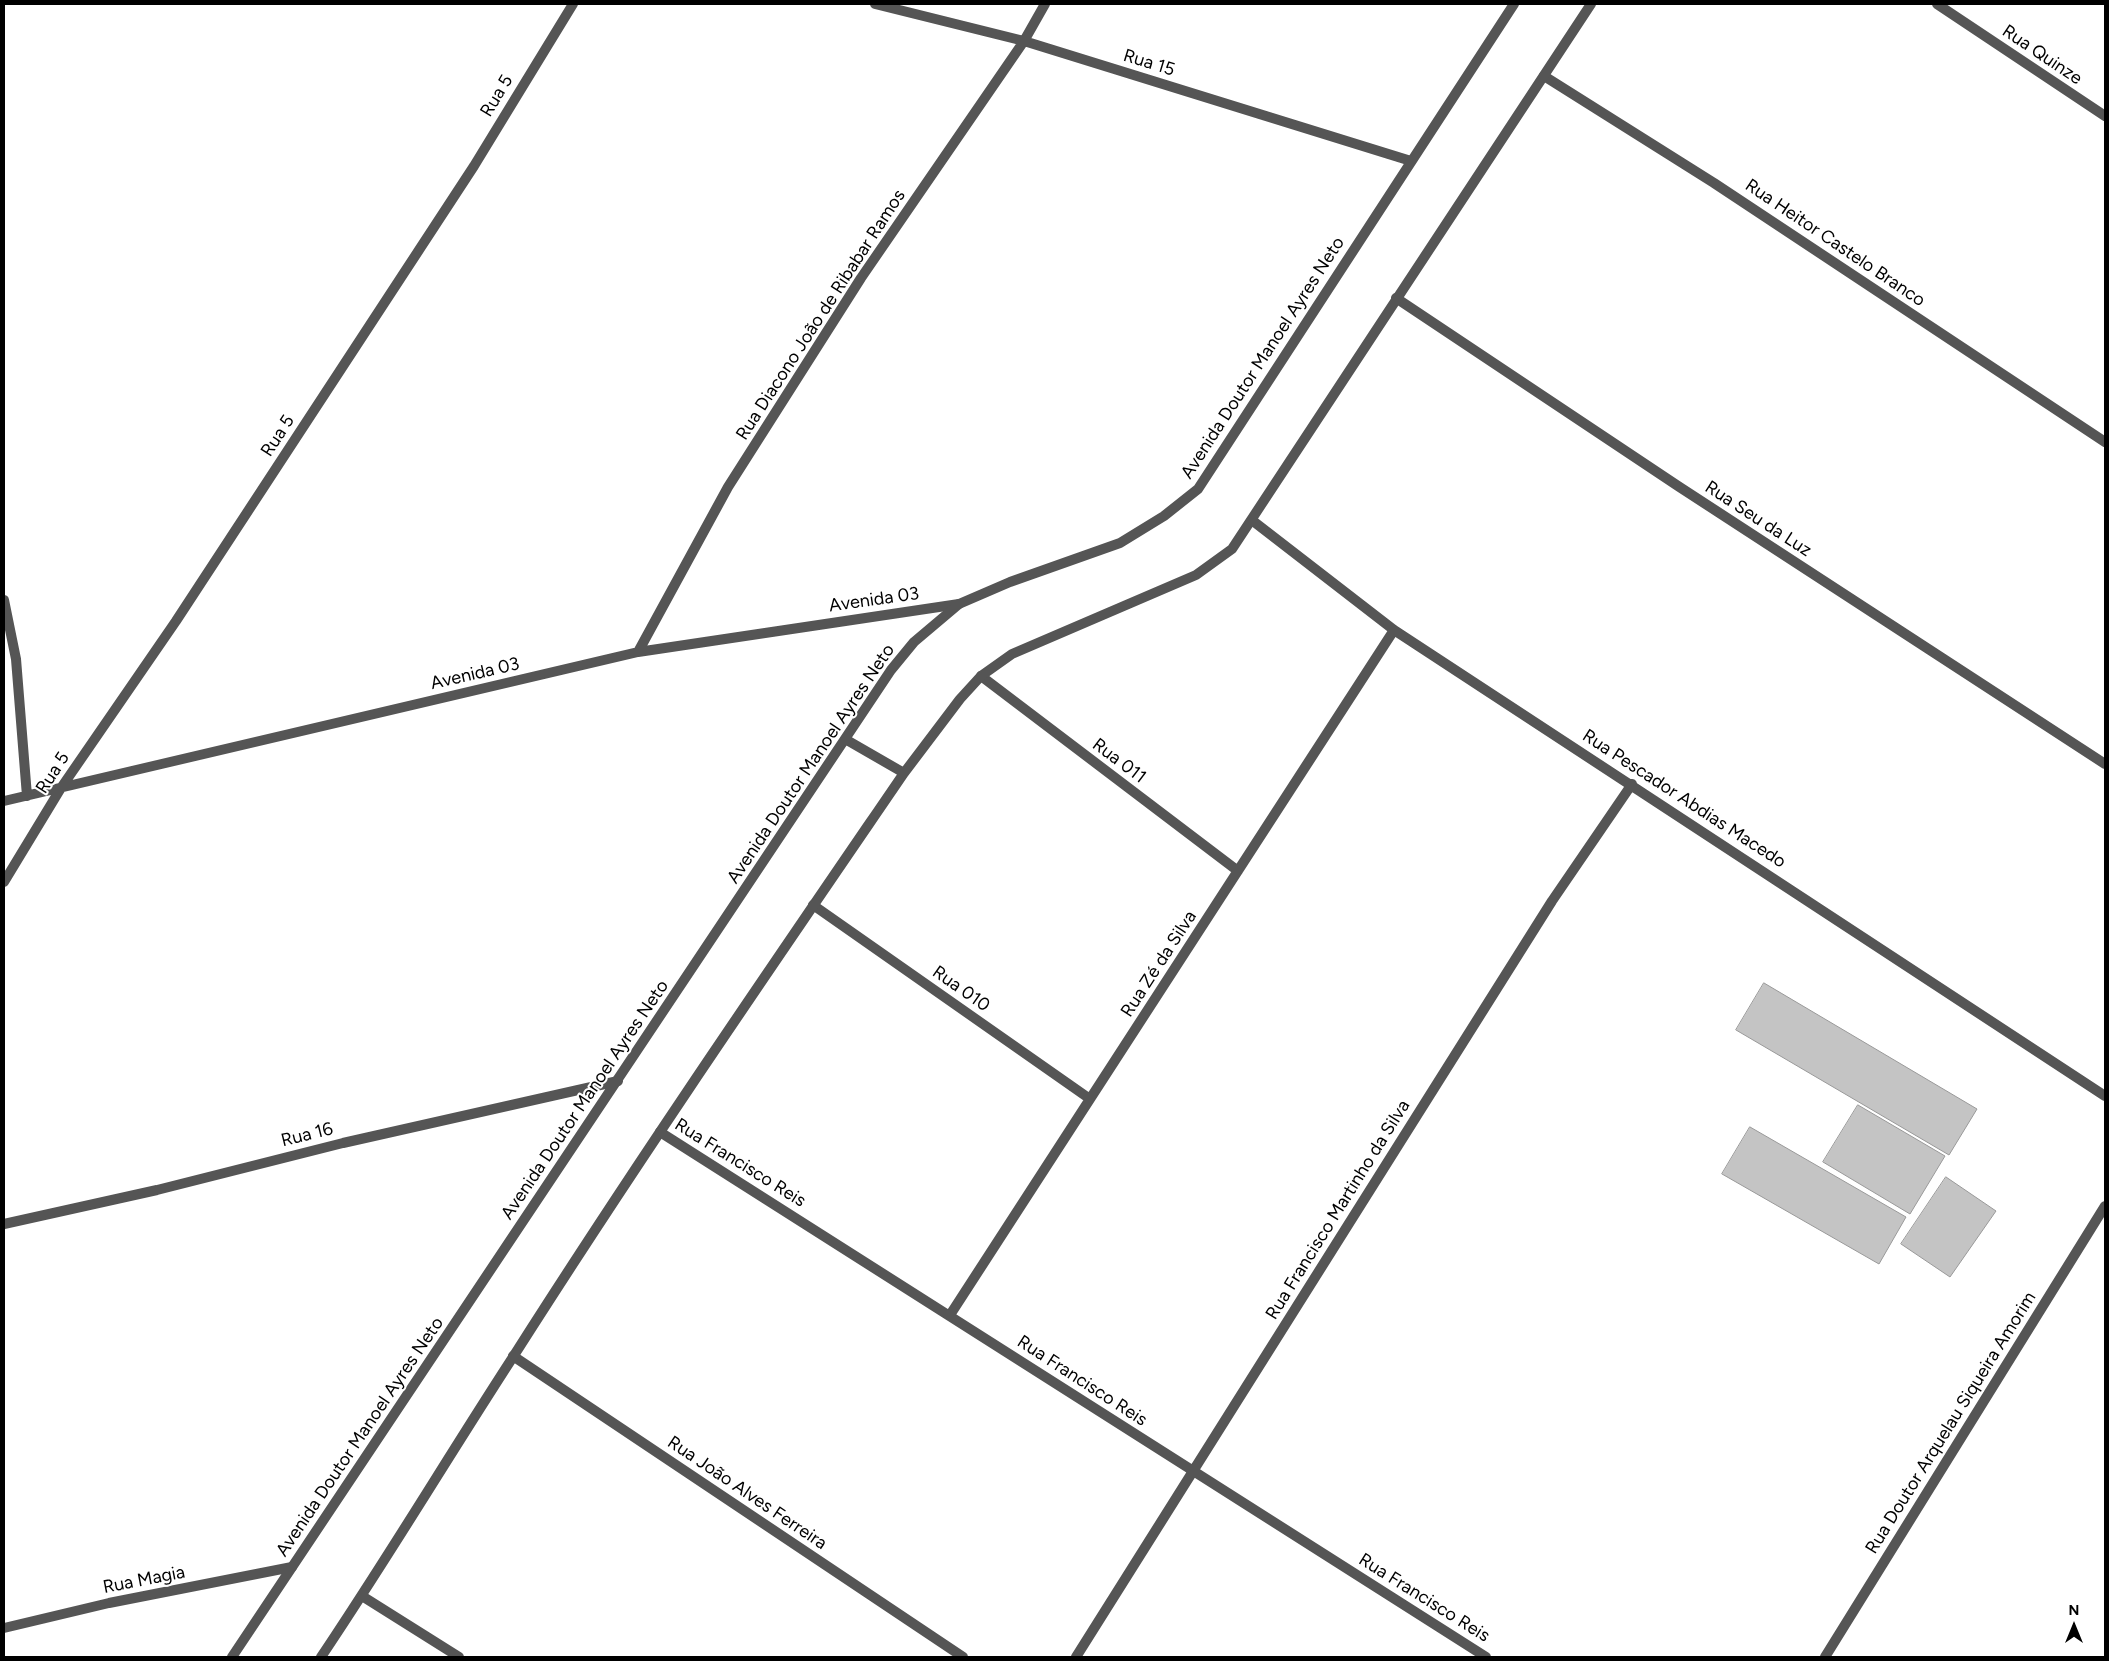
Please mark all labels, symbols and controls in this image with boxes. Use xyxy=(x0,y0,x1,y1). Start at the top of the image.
street label: Rua Quinze xyxy=(1998,20,2086,90)
street label: Rua 15 xyxy=(1121,45,1177,81)
street label: Rua 5 xyxy=(476,71,518,121)
street label: Rua Heitor Castelo Branco xyxy=(1741,175,1929,311)
street label: Rua Diacono João de Ribabar Ramos xyxy=(732,186,910,444)
street label: Avenida Doutor Manoel Ayres Neto xyxy=(1177,233,1349,483)
street label: Rua 5 xyxy=(257,411,299,461)
street label: Rua Seu da Luz xyxy=(1701,477,1815,561)
street label: Avenida 03 xyxy=(828,583,920,617)
street label: Avenida Doutor Manoel Ayres Neto xyxy=(723,640,899,888)
street label: Avenida 03 xyxy=(428,653,522,695)
street label: Rua Pescador Abdias Macedo xyxy=(1578,725,1790,873)
street label: Rua 011 xyxy=(1088,734,1150,788)
street label: Rua 5 xyxy=(32,748,74,798)
street label: Rua Zé da Silva xyxy=(1117,907,1201,1021)
street label: Rua 010 xyxy=(928,961,994,1017)
street label: Avenida Doutor Manoel Ayres Neto xyxy=(497,976,673,1224)
street label: Rua Francisco Martinho da Silva xyxy=(1261,1096,1415,1324)
street label: Rua Francisco Reis xyxy=(670,1114,810,1212)
street label: Rua 16 xyxy=(279,1118,335,1152)
street label: Rua Doutor Arquelau Siqueira Amorim xyxy=(1861,1288,2041,1558)
street label: Avenida Doutor Manoel Ayres Neto xyxy=(272,1313,448,1561)
street label: Rua Francisco Reis xyxy=(1013,1331,1151,1431)
street label: Rua João Alves Ferreira xyxy=(663,1432,831,1554)
street label: Rua Francisco Reis xyxy=(1354,1549,1494,1647)
street label: Rua Magia xyxy=(101,1561,187,1599)
north arrow xyxy=(2049,1601,2099,1651)
text: N xyxy=(2069,1602,2079,1619)

